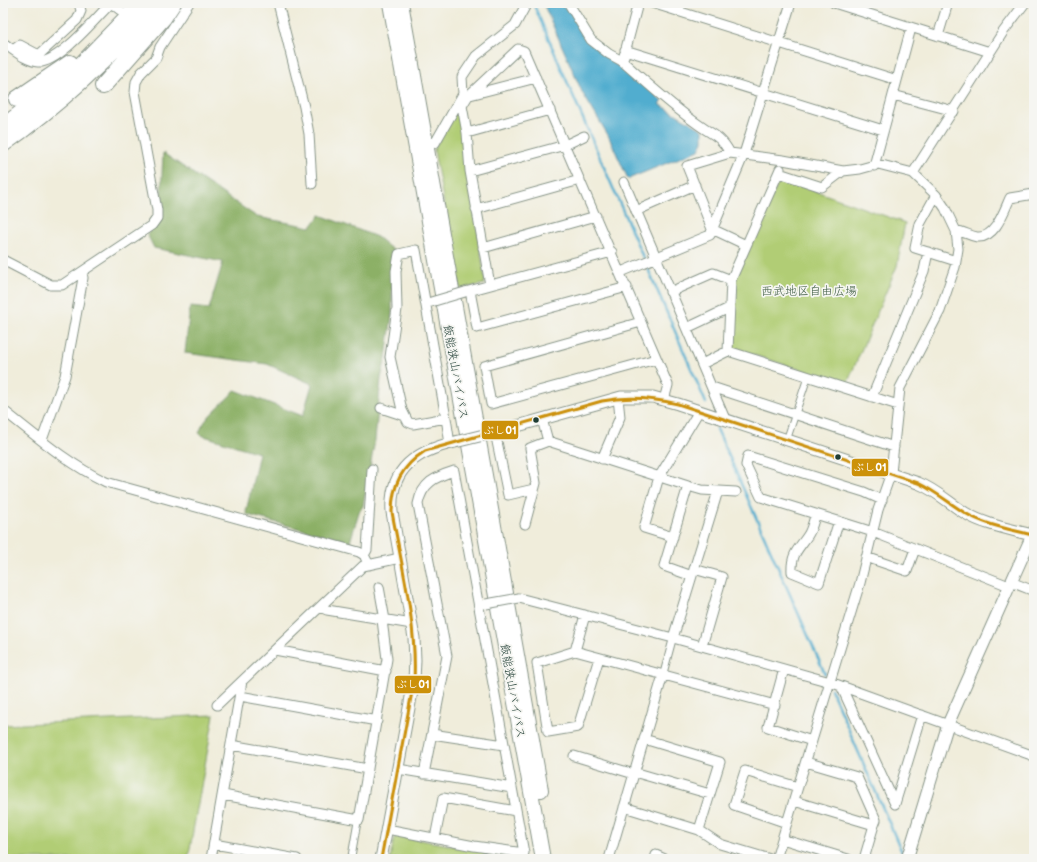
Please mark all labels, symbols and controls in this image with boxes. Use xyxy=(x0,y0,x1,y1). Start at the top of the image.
park label: 西武地区自由広場 xyxy=(761,284,857,299)
street label: 飯能狭山バイパス xyxy=(440,324,471,421)
unlabelled marker xyxy=(531,415,541,425)
line badge: ぶし01 xyxy=(481,420,519,440)
text: ぶし01 xyxy=(483,424,517,437)
unlabelled marker xyxy=(833,452,843,462)
line badge: ぶし01 xyxy=(851,458,889,477)
text: ぶし01 xyxy=(853,461,887,474)
street label: 飯能狭山バイパス xyxy=(497,643,528,740)
line badge: ぶし01 xyxy=(394,675,432,694)
text: ぶし01 xyxy=(396,678,430,691)

